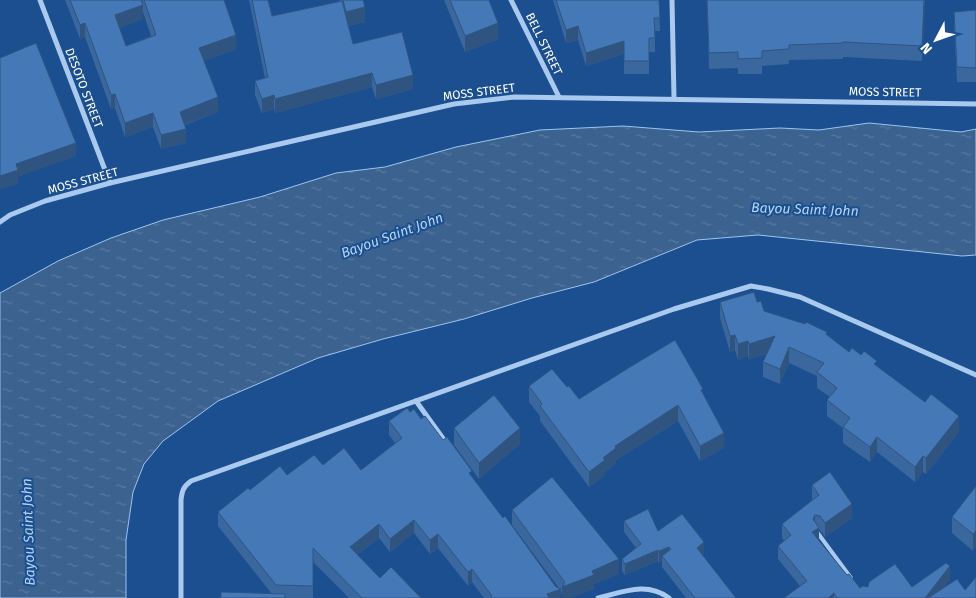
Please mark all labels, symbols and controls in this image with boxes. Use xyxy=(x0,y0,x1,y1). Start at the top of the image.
street label: BELL STREET xyxy=(523,11,565,78)
north arrow xyxy=(911,15,961,65)
text: N xyxy=(917,39,936,57)
street label: DESOTO STREET xyxy=(62,46,106,131)
street label: MOSS STREET xyxy=(442,81,517,103)
street label: MOSS STREET xyxy=(849,84,922,100)
street label: MOSS STREET xyxy=(46,165,121,197)
water label: Bayou Saint John xyxy=(751,199,859,220)
water label: Bayou Saint John xyxy=(339,209,446,262)
water label: Bayou Saint John xyxy=(18,478,39,586)

